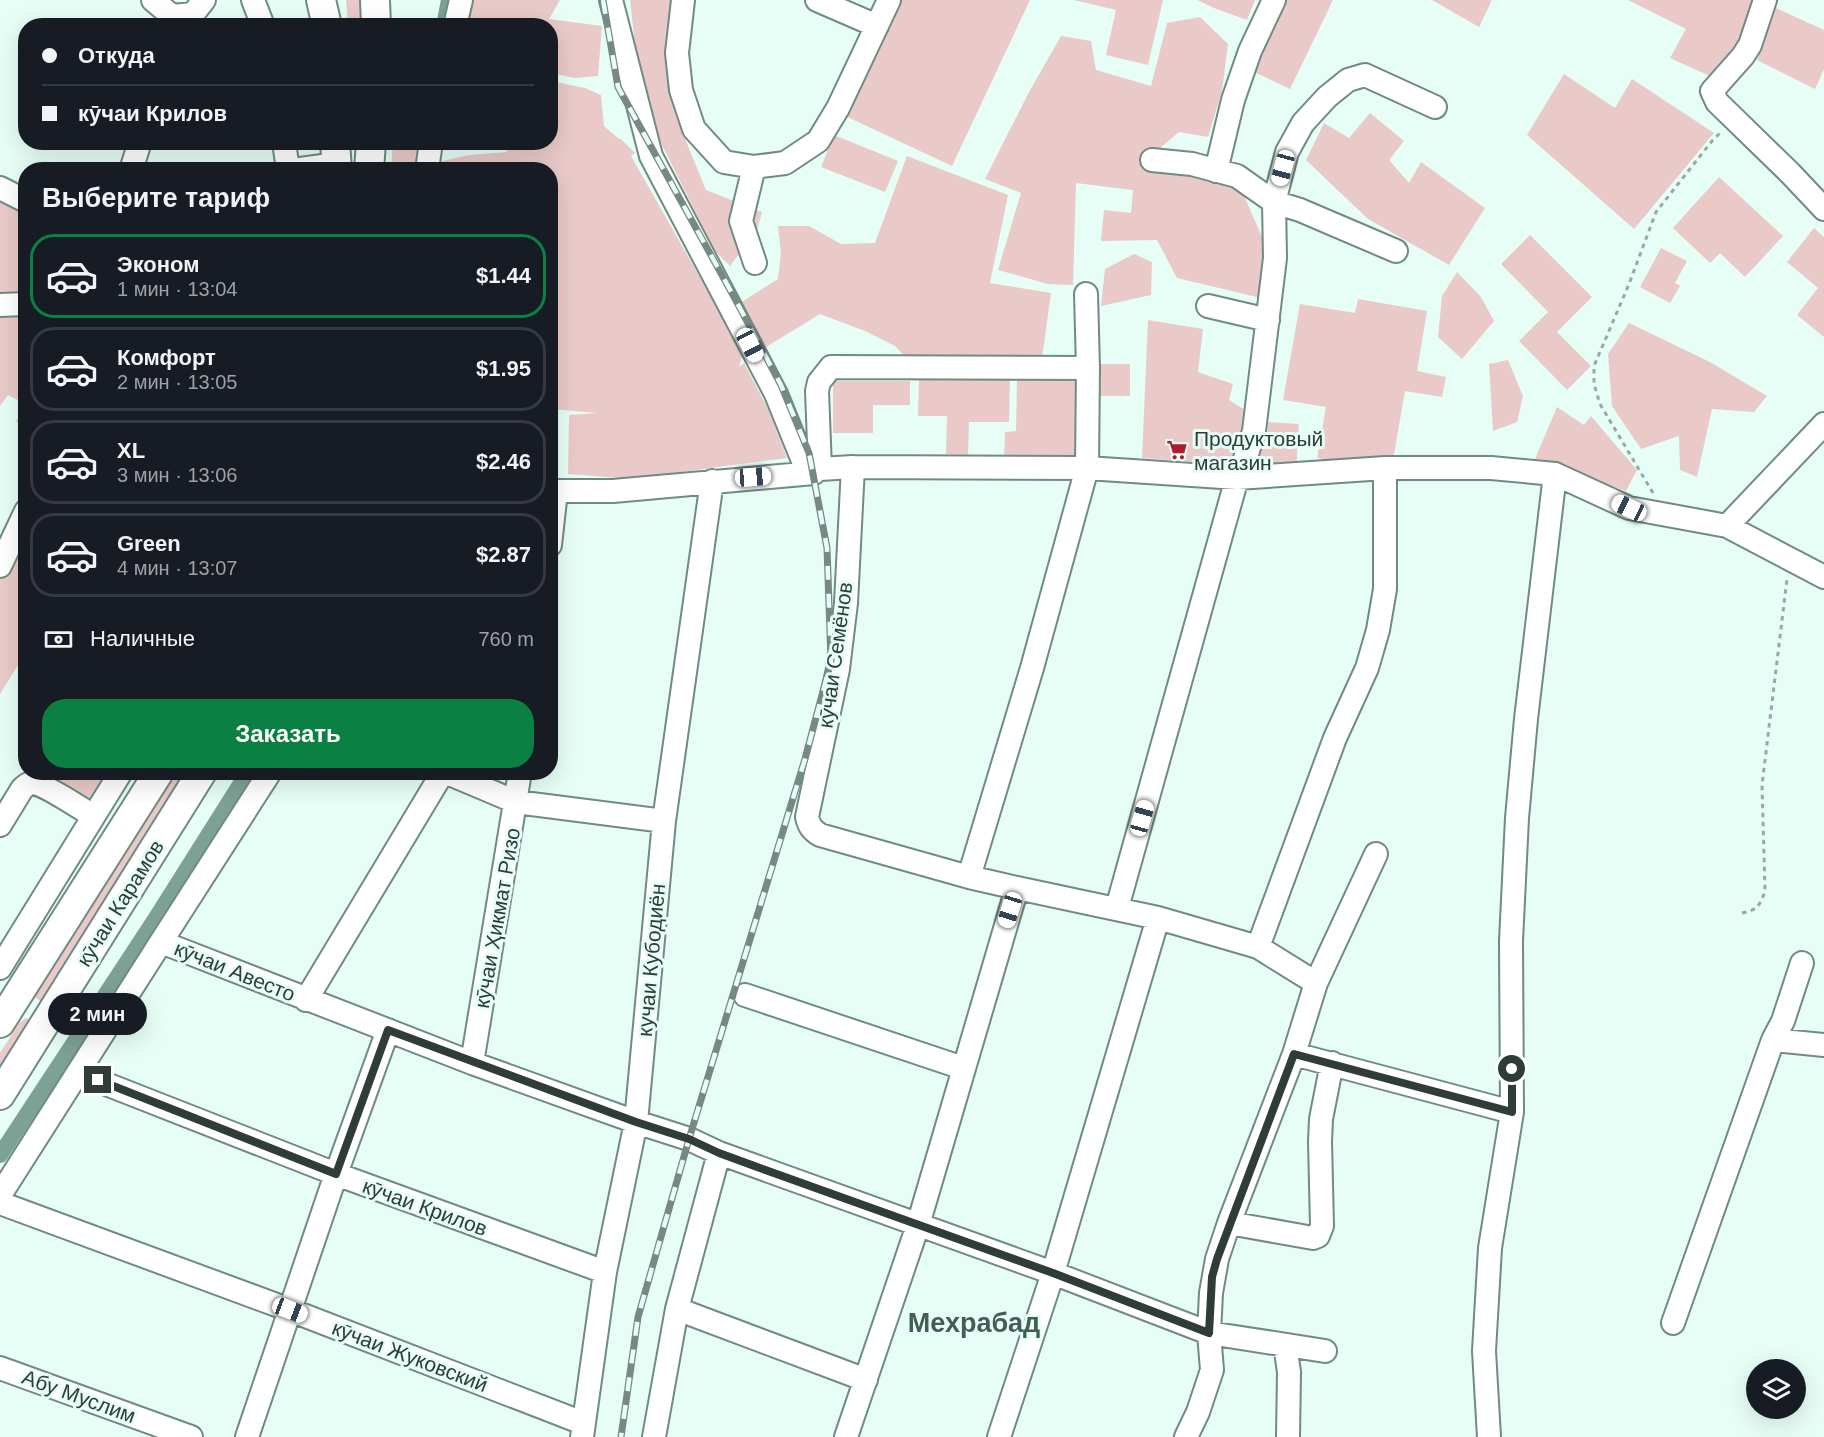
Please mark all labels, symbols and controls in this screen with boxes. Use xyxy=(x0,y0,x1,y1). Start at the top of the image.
text: Откуда xyxy=(78,43,155,68)
text: кӯчаи Крилов xyxy=(78,101,227,126)
car xyxy=(1270,148,1296,188)
text: Выберите тариф xyxy=(42,183,270,213)
icon: car xyxy=(45,249,99,303)
text: Эконом xyxy=(117,252,200,277)
text: $1.44 xyxy=(476,263,531,288)
text: 1 мин · 13:04 xyxy=(117,278,237,300)
car xyxy=(734,325,766,365)
icon: car xyxy=(45,342,99,396)
text: Комфорт xyxy=(117,345,216,370)
text: $1.95 xyxy=(476,356,531,381)
text: 2 мин · 13:05 xyxy=(117,371,237,393)
place label: Продуктовый магазин xyxy=(1194,427,1323,474)
icon: car xyxy=(45,435,99,489)
text: XL xyxy=(117,438,145,463)
supermarket icon: Продуктовый магазин xyxy=(1165,438,1189,462)
text: $2.46 xyxy=(476,449,531,474)
text: 3 мин · 13:06 xyxy=(117,464,237,486)
car xyxy=(734,467,772,487)
car xyxy=(1609,492,1649,524)
icon: car xyxy=(45,528,99,582)
text: Green xyxy=(117,531,181,556)
text: $2.87 xyxy=(476,542,531,567)
text: 4 мин · 13:07 xyxy=(117,557,237,579)
street label: кӯчаи Семёнов xyxy=(813,580,857,730)
icon: cash xyxy=(42,623,75,656)
text: Наличные xyxy=(90,626,195,651)
text: 760 m xyxy=(478,628,534,650)
button: Заказать xyxy=(42,699,534,768)
car xyxy=(1128,798,1156,838)
street label: кӯчаи Ҳикмат Ризо xyxy=(470,826,524,1010)
street label: кӯчаи Карамов xyxy=(72,836,168,970)
street label: кучаи Кубодиён xyxy=(633,882,669,1038)
car xyxy=(996,890,1024,930)
street label: кӯчаи Авесто xyxy=(171,936,299,1006)
callout: 2 мин xyxy=(48,993,148,1035)
text: 2 мин xyxy=(70,1003,125,1025)
route start xyxy=(1498,1055,1525,1082)
route end xyxy=(84,1066,111,1093)
street label: кӯчаи Крилов xyxy=(360,1174,490,1240)
car xyxy=(270,1295,310,1325)
district label: Мехрабад xyxy=(908,1308,1040,1338)
street label: кӯчаи Жуковский xyxy=(329,1316,491,1396)
map controls xyxy=(1746,1359,1806,1419)
button: layers xyxy=(1746,1359,1806,1419)
street label: Абу Муслим xyxy=(19,1365,139,1427)

